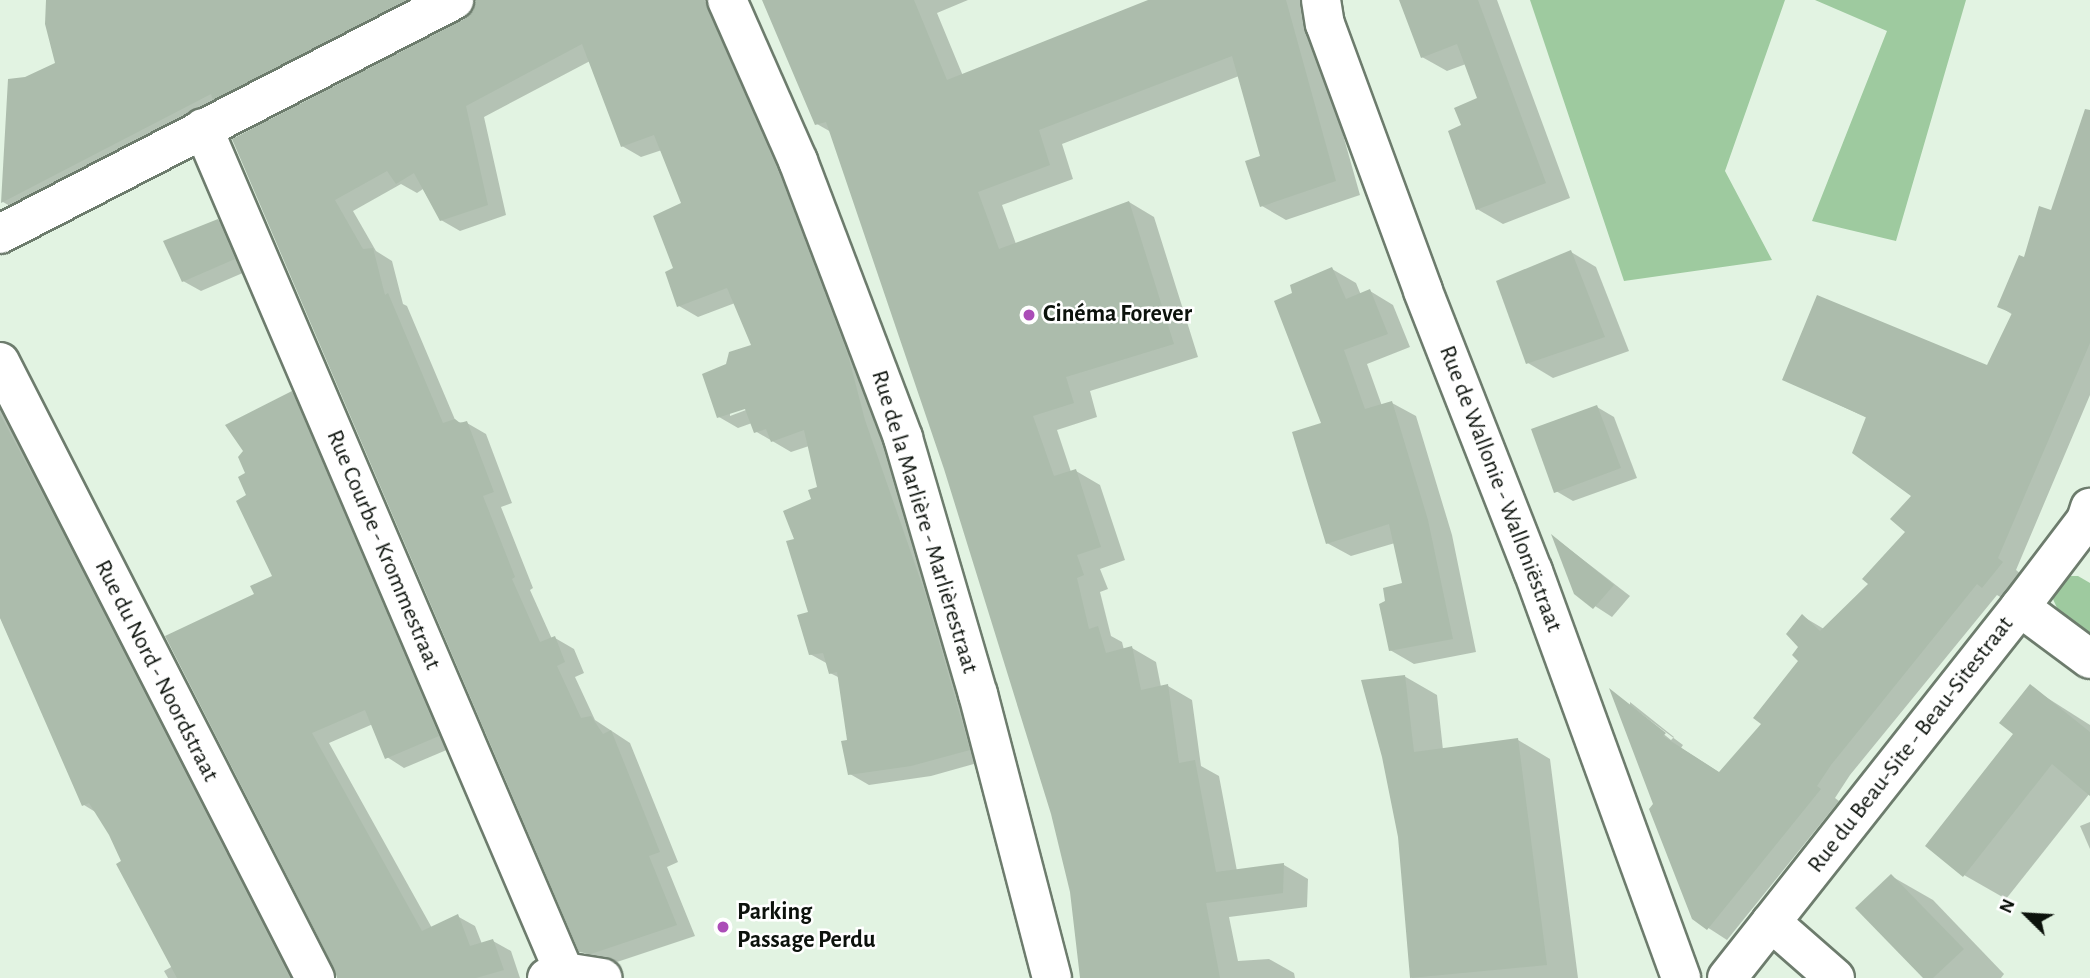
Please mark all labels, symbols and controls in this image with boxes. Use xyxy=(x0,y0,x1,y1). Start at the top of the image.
place label: Cinéma Forever xyxy=(1043,301,1192,329)
marker: Cinéma Forever xyxy=(1021,307,1037,323)
street label: Rue de Wallonie - Walloniëstraat xyxy=(1432,342,1568,636)
street label: Rue de la Marlière - Marlièrestraat xyxy=(864,367,984,677)
street label: Rue Courbe - Krommestraat xyxy=(319,426,447,674)
street label: Rue du Nord - Noordstraat xyxy=(88,555,224,787)
street label: Rue du Beau-Site - Beau-Sitestraat xyxy=(1802,611,2020,879)
north arrow xyxy=(1992,880,2062,950)
text: N xyxy=(1996,896,2019,916)
place label: Parking Passage Perdu xyxy=(737,899,875,955)
marker: Parking Passage Perdu xyxy=(715,919,731,935)

